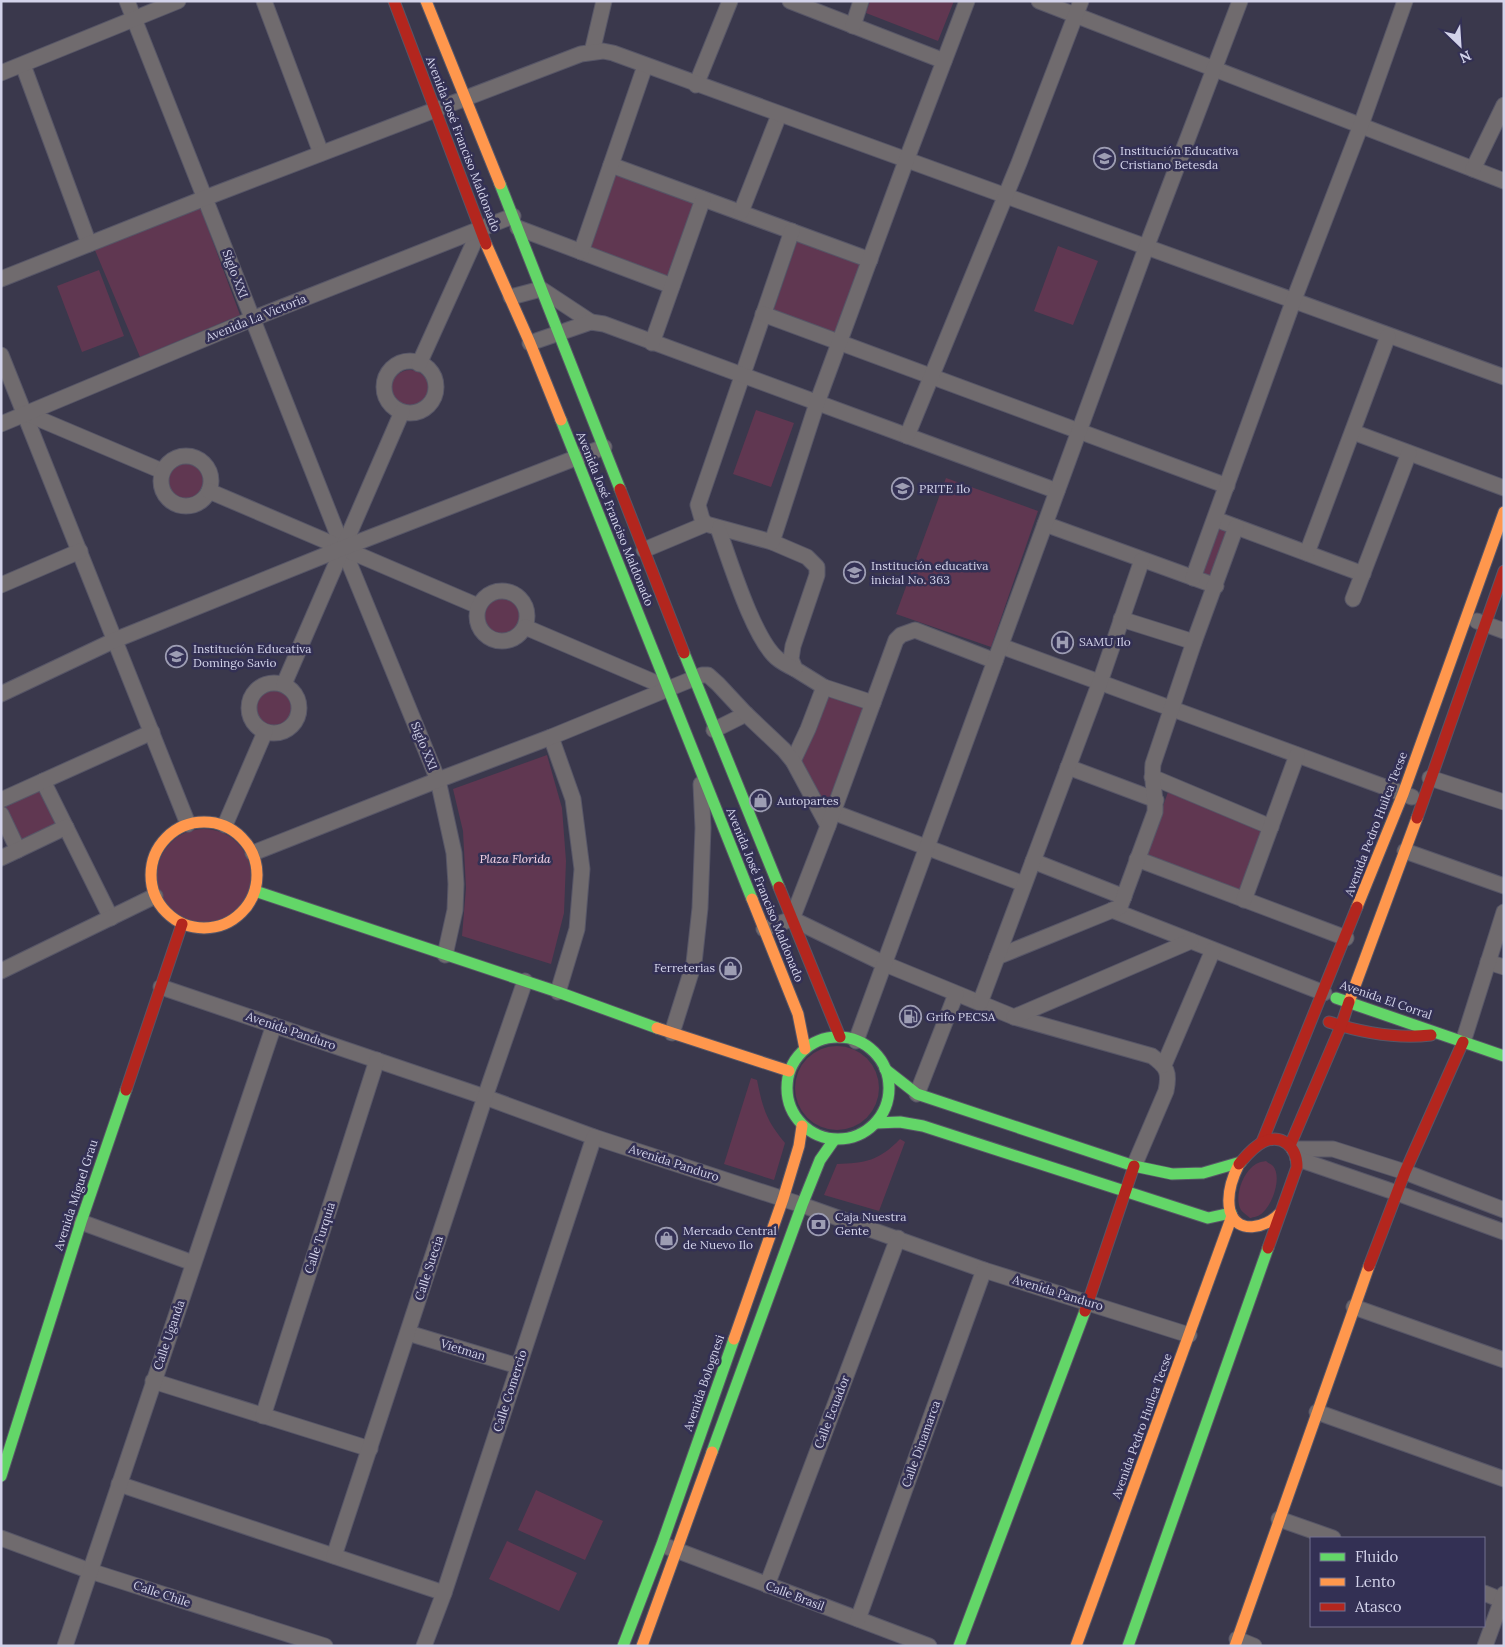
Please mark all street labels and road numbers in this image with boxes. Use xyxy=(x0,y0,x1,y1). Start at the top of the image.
street label: Avenida José Franciso Maldonado xyxy=(423,53,504,234)
street label: Siglo XXI xyxy=(219,248,252,300)
street label: Avenida La Victoria xyxy=(202,290,308,345)
street label: Avenida José Franciso Maldonado xyxy=(573,429,657,608)
street label: Siglo XXI xyxy=(408,720,441,772)
street label: Avenida Pedro Huilca Tecse xyxy=(1341,749,1410,899)
street label: Avenida José Franciso Maldonado xyxy=(723,805,807,984)
street label: Avenida El Corral xyxy=(1337,976,1434,1022)
street label: Avenida Panduro xyxy=(243,1008,338,1053)
street label: Avenida Miguel Grau xyxy=(50,1138,101,1253)
street label: Avenida Panduro xyxy=(626,1141,721,1184)
street label: Calle Turquia xyxy=(301,1200,338,1275)
street label: Calle Suecia xyxy=(411,1234,446,1302)
street label: Avenida Panduro xyxy=(1010,1271,1105,1313)
street label: Calle Uganda xyxy=(150,1298,187,1372)
street label: Avenida Bolognesi xyxy=(680,1333,727,1434)
street label: Vietman xyxy=(438,1335,487,1363)
street label: Calle Comercio xyxy=(489,1348,530,1434)
street label: Avenida Pedro Huilca Tecse xyxy=(1108,1351,1175,1502)
street label: Calle Ecuador xyxy=(811,1372,853,1451)
street label: Calle Dinamarca xyxy=(898,1398,943,1489)
street label: Calle Chile xyxy=(132,1577,193,1610)
street label: Calle Brasil xyxy=(764,1577,827,1614)

